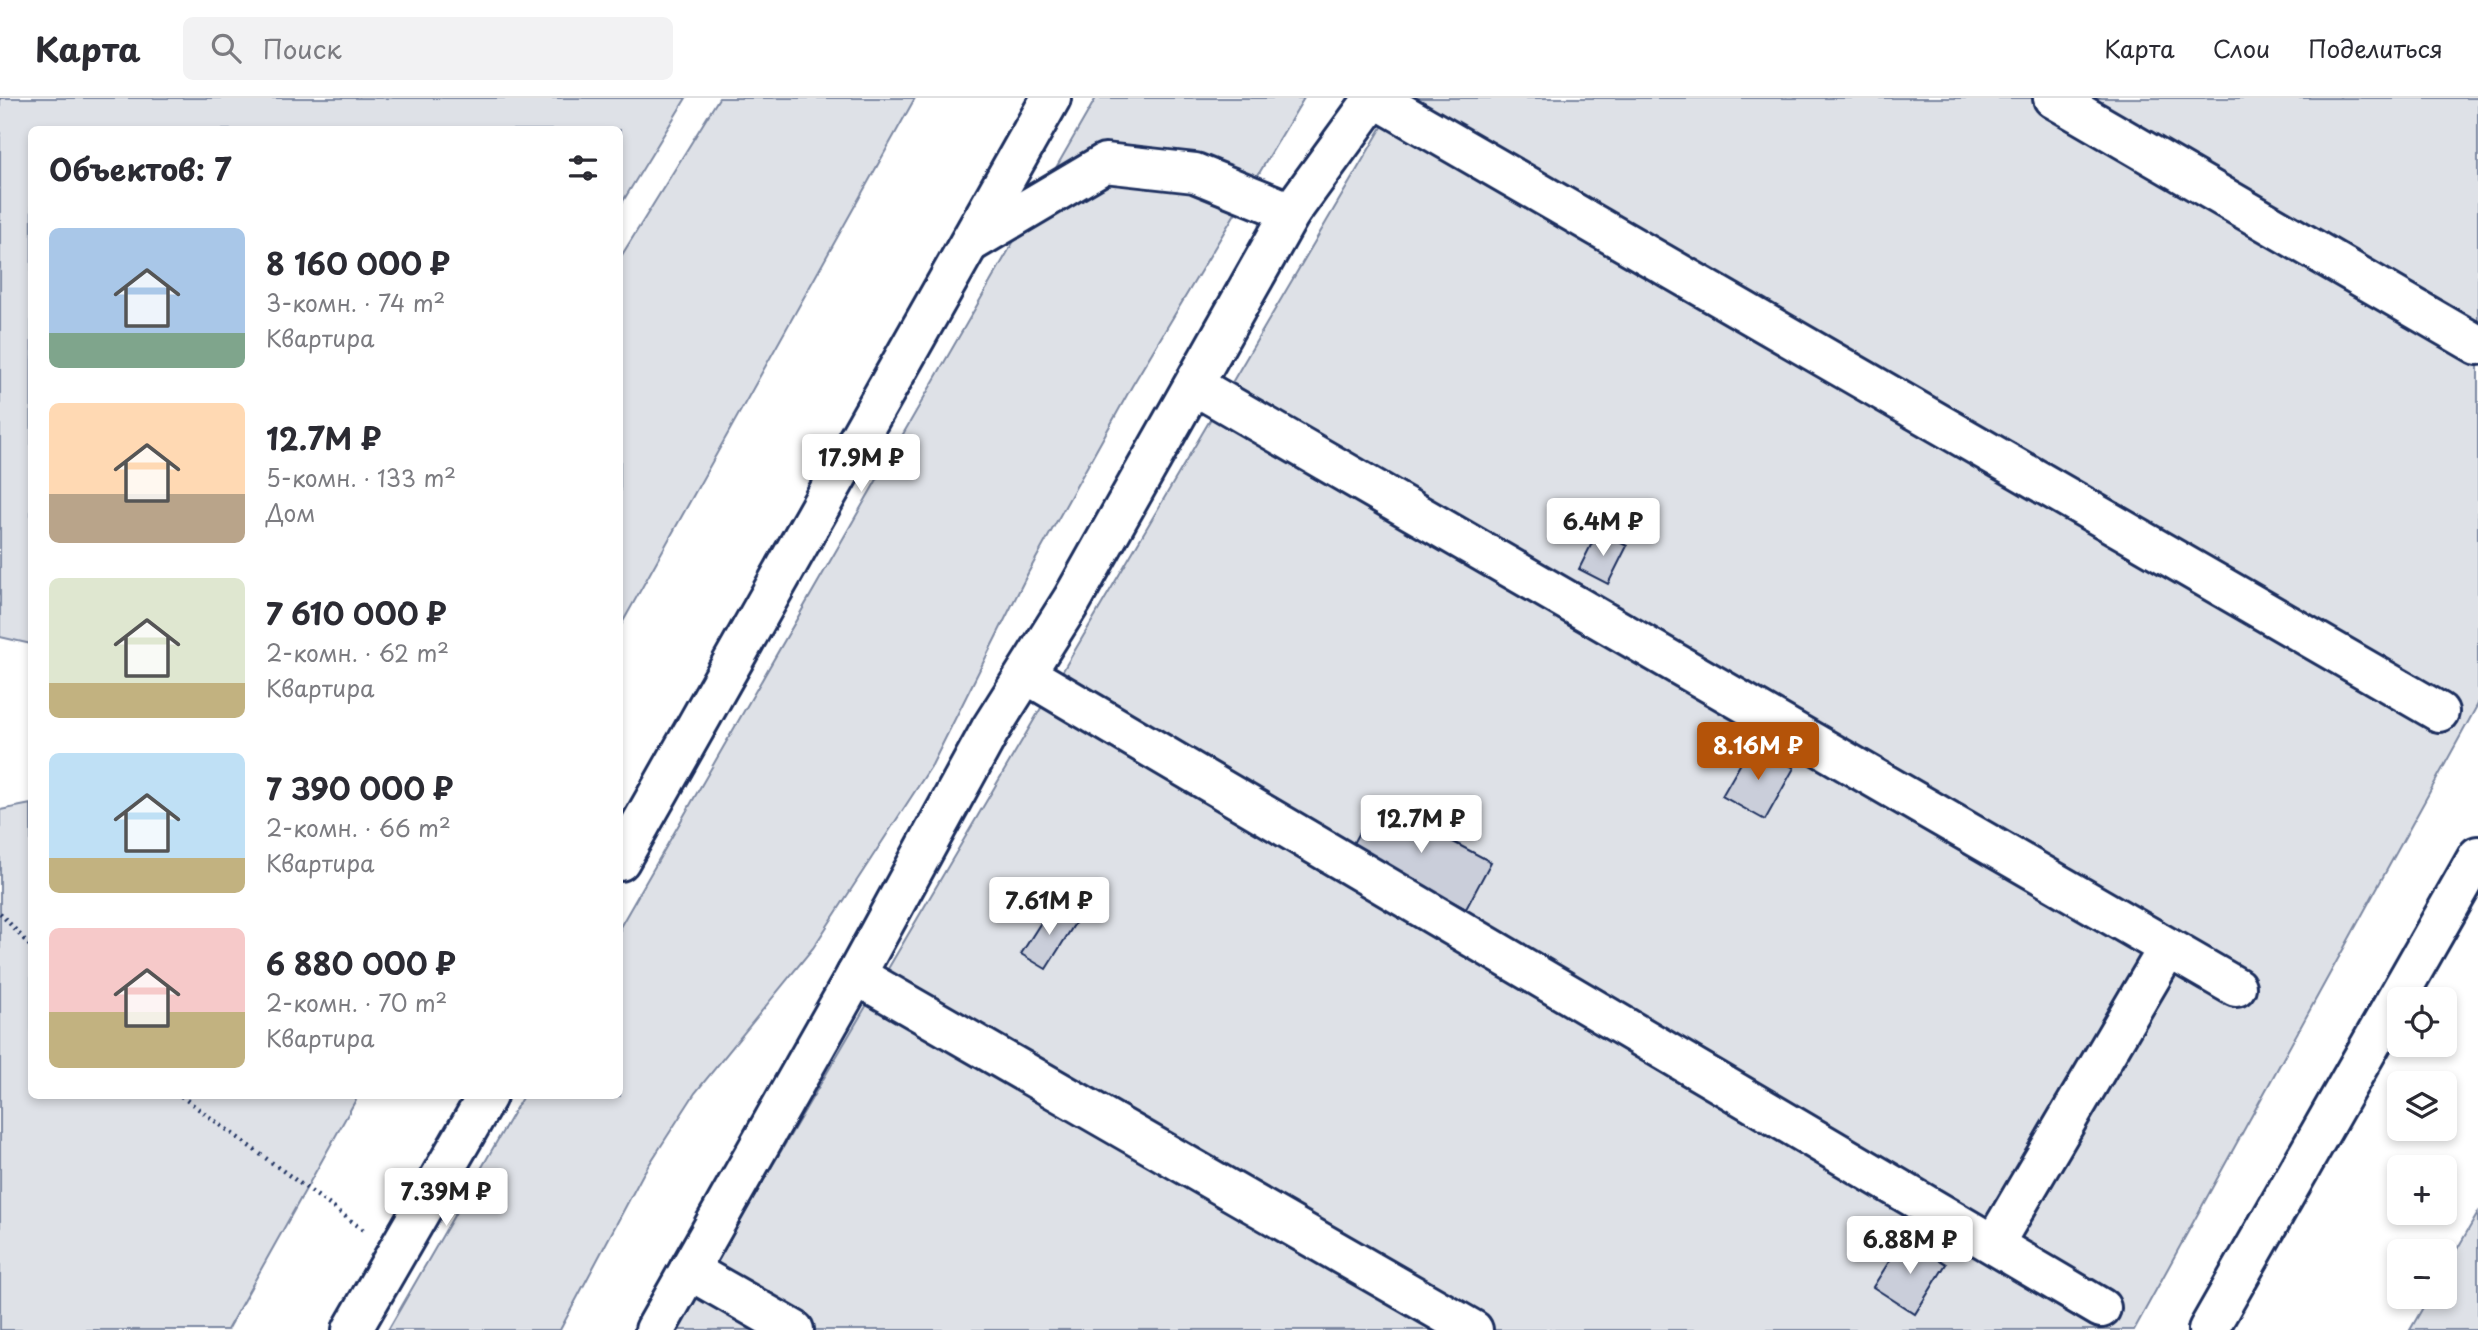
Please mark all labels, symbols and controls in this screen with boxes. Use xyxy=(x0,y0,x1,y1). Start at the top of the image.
search box xyxy=(183,17,673,80)
text: Карта xyxy=(35,23,141,73)
icon: search xyxy=(207,29,245,67)
text: Поиск xyxy=(263,29,342,68)
text: Карта xyxy=(2104,30,2175,66)
text: Слои xyxy=(2213,30,2270,66)
text: Поделиться xyxy=(2308,30,2443,66)
text: Объектов: 7 xyxy=(49,146,232,191)
icon: filters xyxy=(564,149,602,187)
text: 8 160 000 ₽ xyxy=(266,240,450,285)
icon: home xyxy=(105,256,189,340)
text: 3-комн. · 74 m² xyxy=(266,285,445,320)
text: Квартира xyxy=(266,320,374,355)
text: 12.7M ₽ xyxy=(266,415,381,460)
icon: home xyxy=(105,431,189,515)
pin: 17.9M ₽ xyxy=(796,434,926,494)
text: 17.9M ₽ xyxy=(818,439,904,474)
text: 5-комн. · 133 m² xyxy=(266,460,456,495)
text: Дом xyxy=(266,495,315,530)
pin: 6.4M ₽ xyxy=(1546,498,1660,558)
text: 6.4M ₽ xyxy=(1563,503,1643,538)
text: 7 610 000 ₽ xyxy=(266,590,447,635)
icon: home xyxy=(105,606,189,690)
text: 2-комн. · 62 m² xyxy=(266,635,449,670)
text: Квартира xyxy=(266,670,374,705)
pin: 8.16M ₽ xyxy=(1693,722,1823,782)
text: 8.16M ₽ xyxy=(1713,727,1803,762)
text: 7 390 000 ₽ xyxy=(266,765,453,810)
icon: home xyxy=(105,781,189,865)
pin: 12.7M ₽ xyxy=(1356,796,1486,855)
text: 12.7M ₽ xyxy=(1377,800,1465,835)
text: 2-комн. · 66 m² xyxy=(266,810,451,845)
text: Квартира xyxy=(266,845,374,880)
pin: 7.61M ₽ xyxy=(984,878,1114,937)
text: 7.61M ₽ xyxy=(1005,882,1093,917)
text: 6 880 000 ₽ xyxy=(266,940,456,985)
icon: home xyxy=(105,956,189,1040)
text: 2-комн. · 70 m² xyxy=(266,985,447,1020)
map controls xyxy=(2387,987,2457,1309)
button: locate xyxy=(2387,987,2457,1057)
text: Квартира xyxy=(266,1020,374,1055)
button: layers xyxy=(2387,1071,2457,1141)
button: + xyxy=(2387,1155,2457,1225)
pin: 7.39M ₽ xyxy=(381,1168,511,1228)
text: 7.39M ₽ xyxy=(401,1173,491,1208)
pin: 6.88M ₽ xyxy=(1845,1216,1975,1276)
text: 6.88M ₽ xyxy=(1863,1221,1957,1256)
button: − xyxy=(2387,1239,2457,1309)

